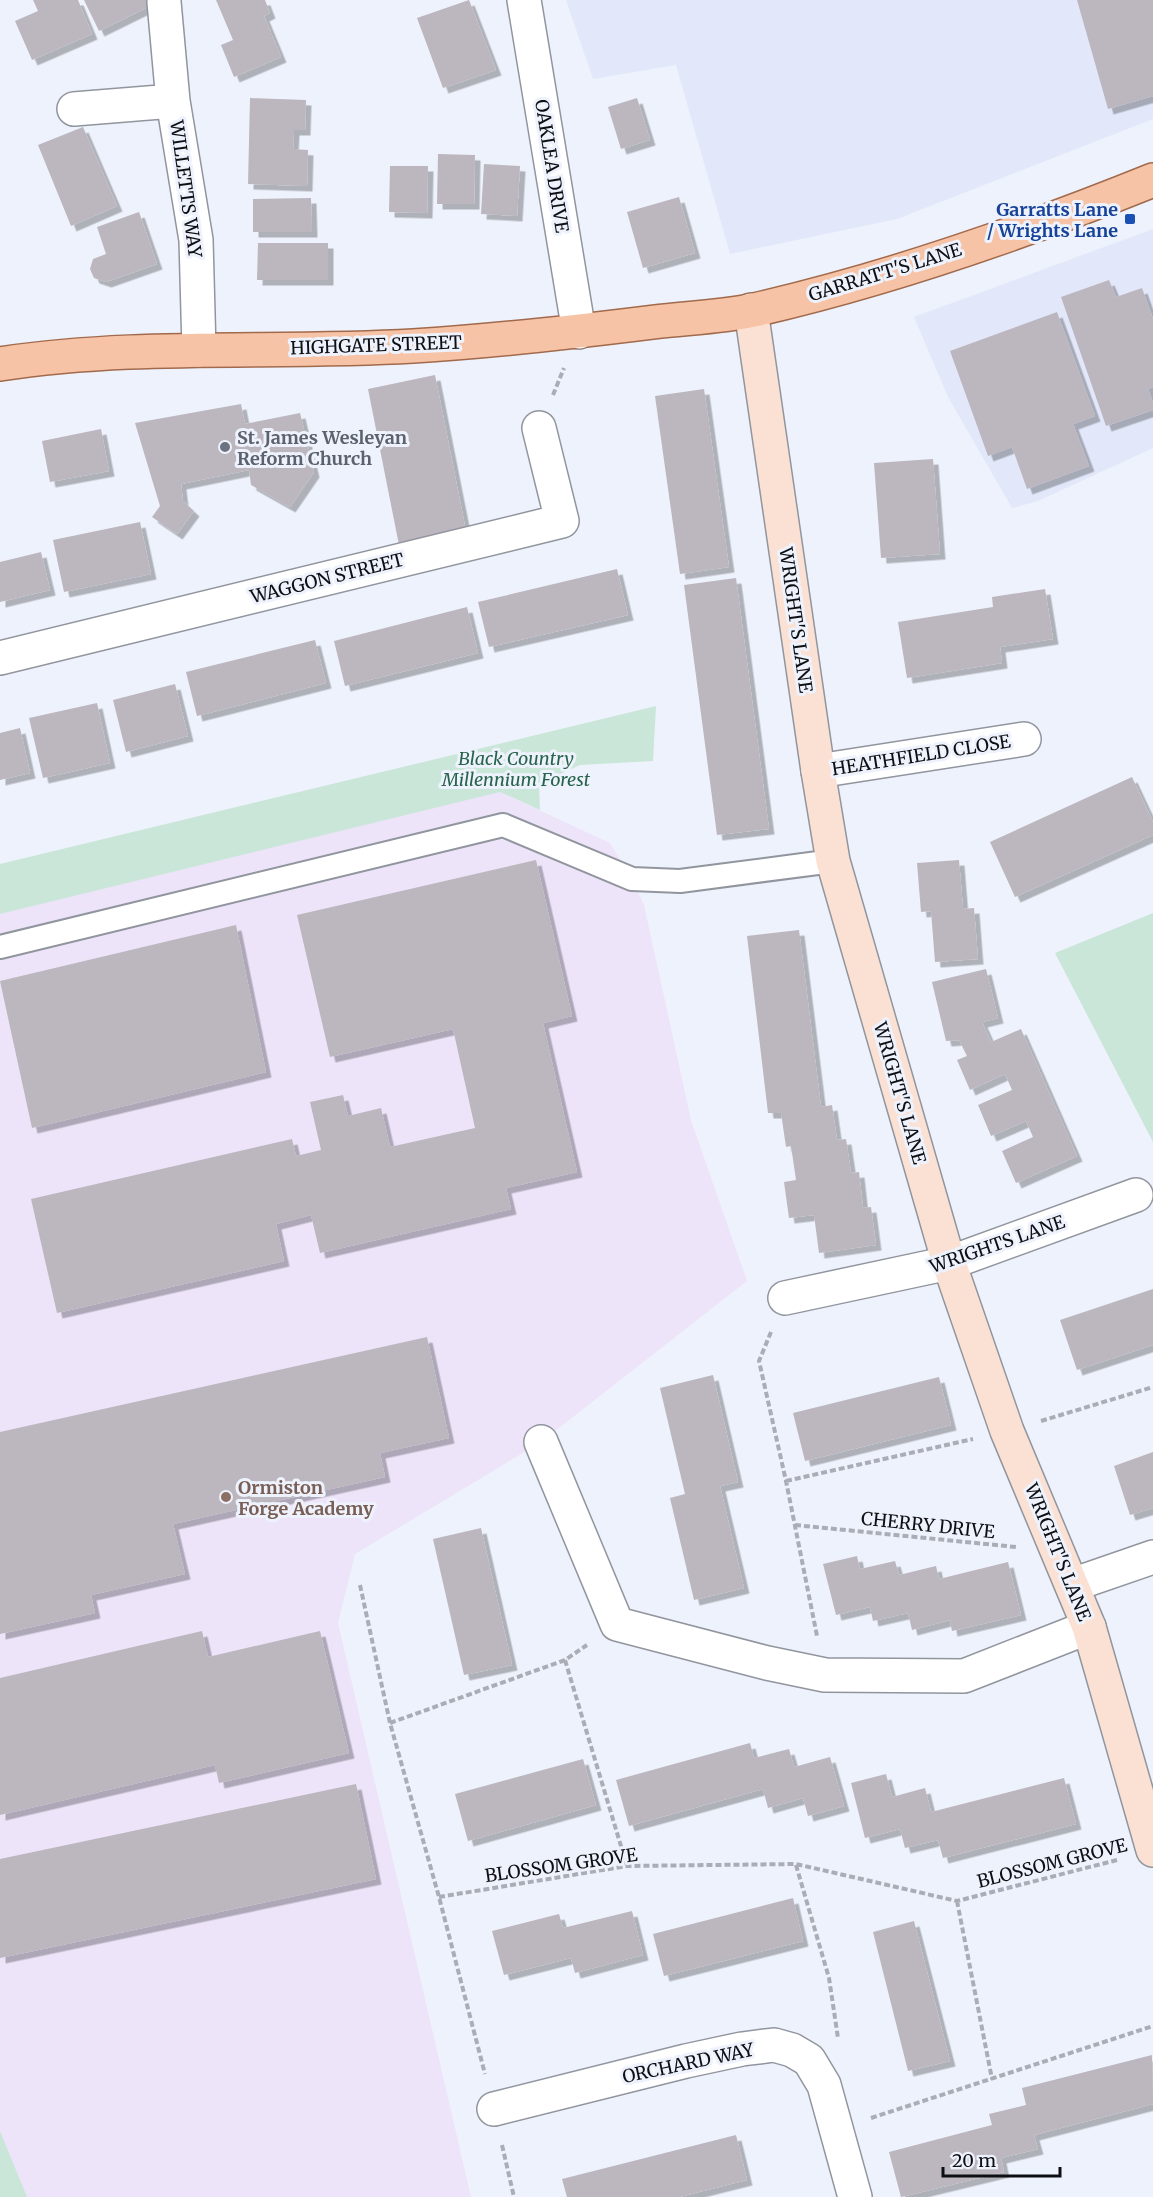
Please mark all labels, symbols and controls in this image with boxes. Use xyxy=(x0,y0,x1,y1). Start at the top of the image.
street label: OAKLEA DRIVE xyxy=(530,98,574,235)
street label: WILLETTS WAY xyxy=(165,118,207,260)
place label: Garratts Lane / Wrights Lane xyxy=(987,198,1118,242)
marker: Garratts Lane / Wrights Lane xyxy=(1123,212,1137,226)
street label: GARRATT'S LANE xyxy=(806,238,965,306)
street label: HIGHGATE STREET xyxy=(290,330,463,359)
place label: St. James Wesleyan Reform Church xyxy=(237,426,407,470)
marker: St. James Wesleyan Reform Church xyxy=(218,440,232,454)
street label: WRIGHT'S LANE xyxy=(774,545,818,695)
street label: WAGGON STREET xyxy=(247,548,407,608)
street label: HEATHFIELD CLOSE xyxy=(830,729,1013,781)
park label: Black Country Millennium Forest xyxy=(441,747,591,791)
street label: WRIGHT'S LANE xyxy=(868,1018,931,1167)
street label: WRIGHTS LANE xyxy=(925,1210,1068,1278)
place label: Ormiston Forge Academy xyxy=(238,1476,374,1520)
street label: WRIGHT'S LANE xyxy=(1019,1479,1096,1625)
marker: Ormiston Forge Academy xyxy=(219,1490,233,1504)
street label: CHERRY DRIVE xyxy=(860,1507,997,1544)
street label: BLOSSOM GROVE xyxy=(975,1833,1130,1893)
street label: BLOSSOM GROVE xyxy=(483,1843,639,1887)
street label: ORCHARD WAY xyxy=(620,2038,756,2088)
scale bar xyxy=(943,2140,1060,2178)
text: 20 m xyxy=(952,2149,996,2172)

